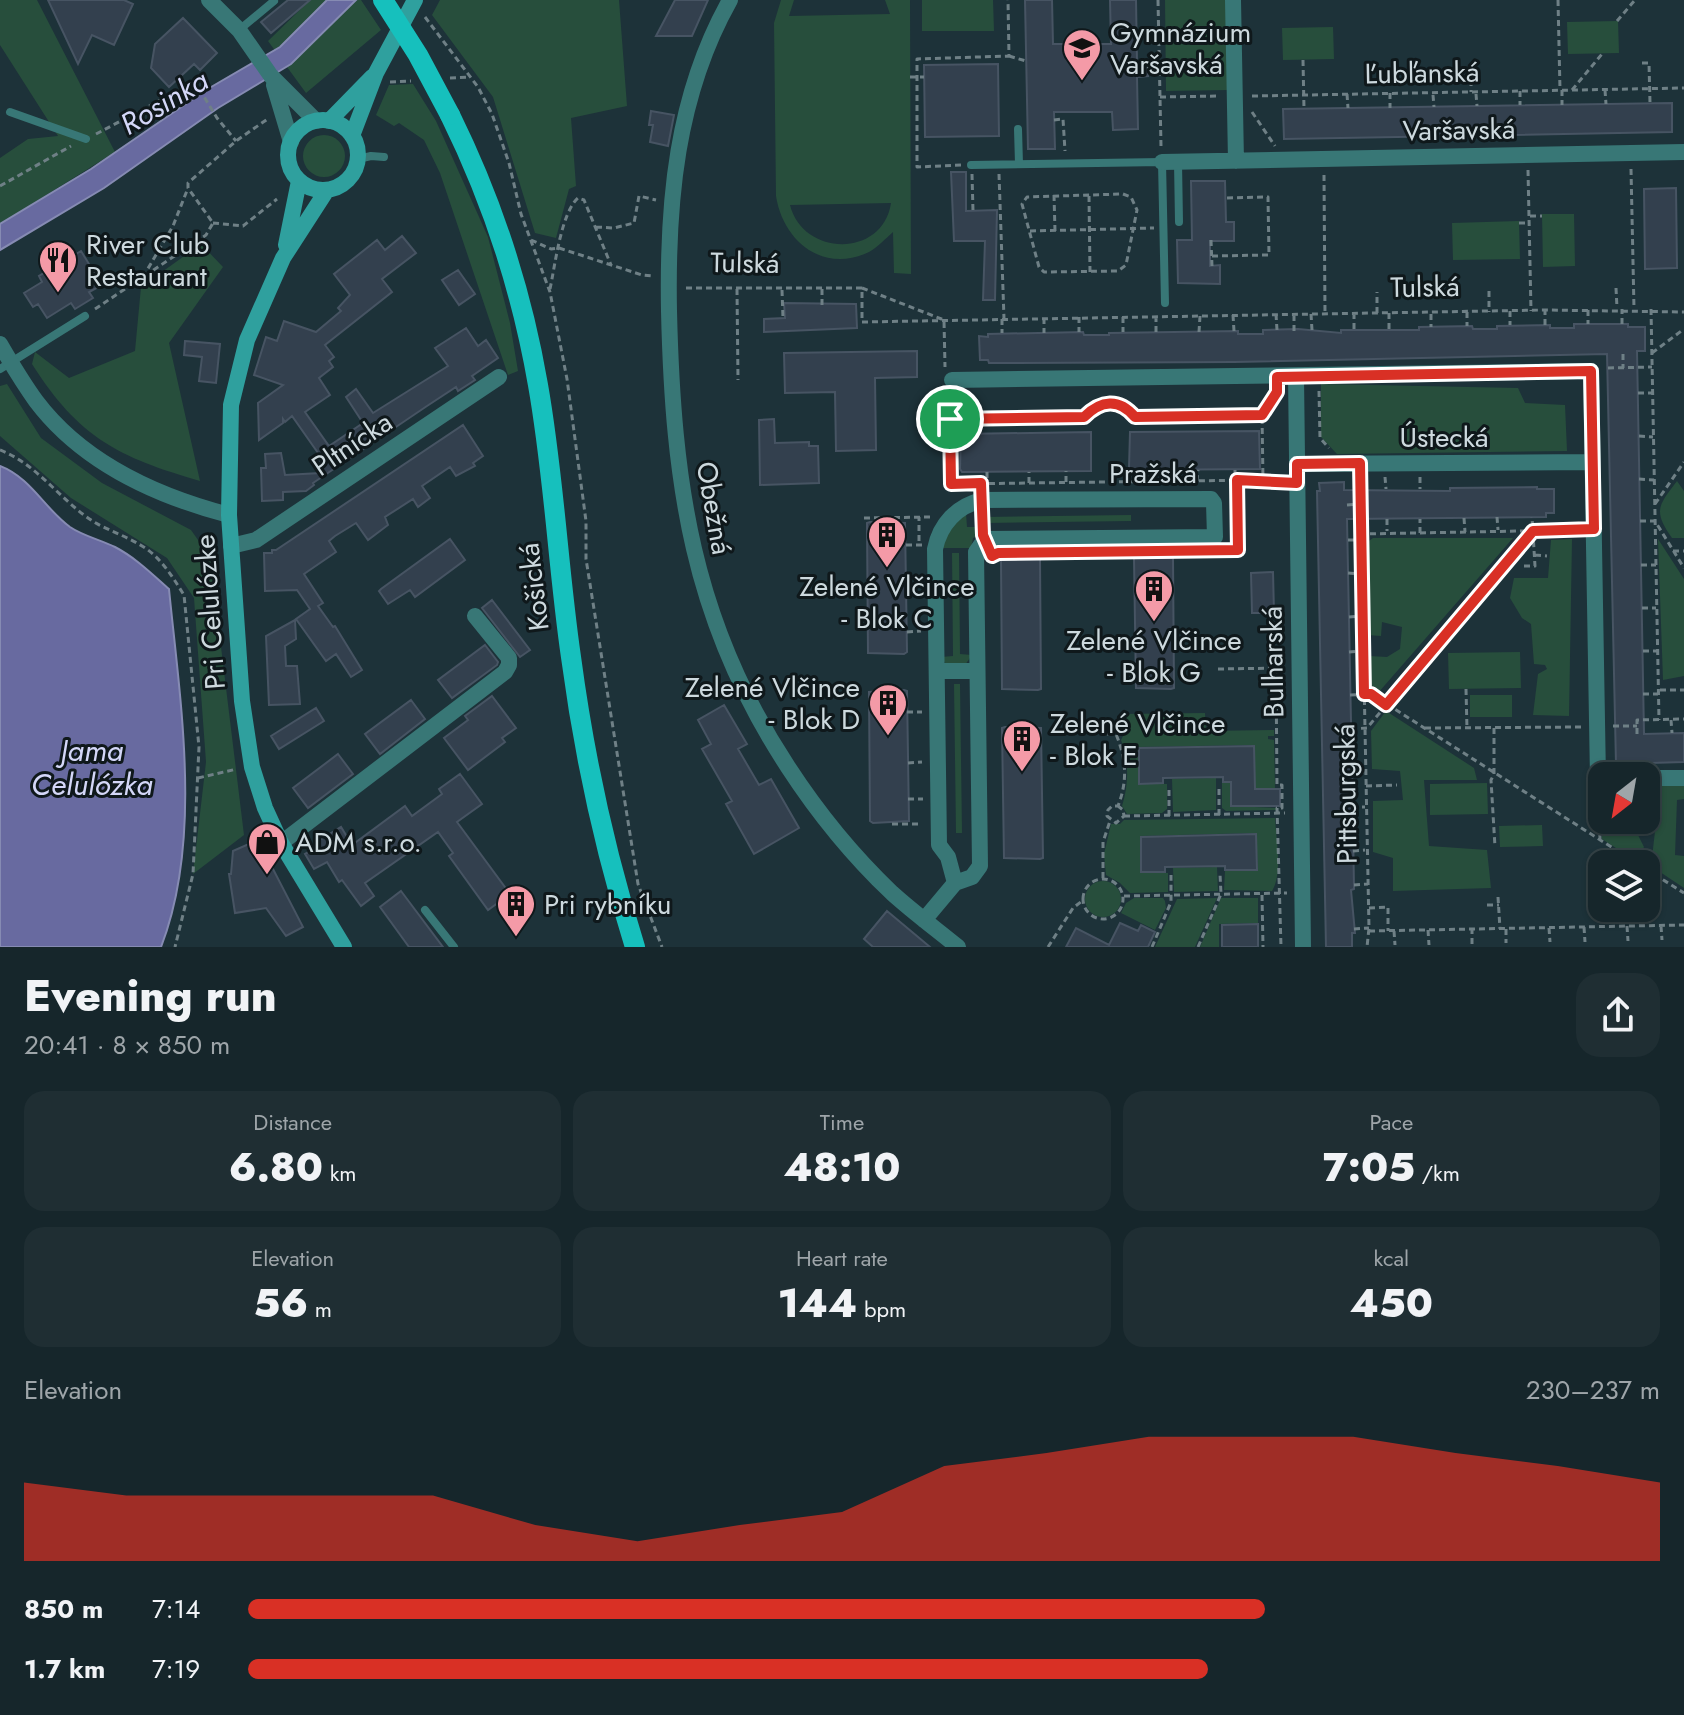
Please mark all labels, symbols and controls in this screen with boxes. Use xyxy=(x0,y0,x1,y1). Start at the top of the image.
place label: Gymnázium Varšavská xyxy=(1110,12,1251,85)
school or university icon: Gymnázium Varšavská xyxy=(1061,27,1103,82)
street label: Ľubľanská xyxy=(1364,51,1480,95)
water label: Rosinka xyxy=(112,59,217,145)
street label: Varšavská xyxy=(1402,109,1516,151)
place label: River Club Restaurant xyxy=(86,224,210,297)
restaurant icon: River Club Restaurant xyxy=(37,239,79,294)
street label: Tulská xyxy=(710,242,780,284)
street label: Tulská xyxy=(1390,266,1460,308)
pin xyxy=(916,385,984,453)
icon: arrive xyxy=(928,397,972,441)
street label: Pltnícka xyxy=(303,402,401,486)
street label: Ústecká xyxy=(1399,417,1489,458)
street label: Pražská xyxy=(1109,453,1197,494)
street label: Obežná xyxy=(686,458,742,558)
building icon: Zelené Vlčince - Blok C xyxy=(866,514,908,569)
street label: Pri Celulózke xyxy=(184,533,236,691)
street label: Košická xyxy=(508,541,560,633)
place label: Zelené Vlčince - Blok C xyxy=(799,566,975,639)
building icon: Zelené Vlčince - Blok G xyxy=(1133,568,1175,623)
street label: Bulharská xyxy=(1252,606,1294,718)
place label: Zelené Vlčince - Blok G xyxy=(1066,620,1242,693)
place label: Zelené Vlčince - Blok D xyxy=(685,667,860,740)
building icon: Zelené Vlčince - Blok D xyxy=(867,682,909,737)
place label: Zelené Vlčince - Blok E xyxy=(1050,703,1225,776)
building icon: Zelené Vlčince - Blok E xyxy=(1001,718,1043,773)
street label: Pittsburgská xyxy=(1324,723,1368,865)
water label: Jama Celulózka xyxy=(31,729,153,806)
north arrow xyxy=(1588,762,1660,834)
map controls xyxy=(1588,762,1660,922)
shop icon: ADM s.r.o. xyxy=(246,821,288,876)
place label: ADM s.r.o. xyxy=(295,822,422,863)
button: layers xyxy=(1588,850,1660,922)
building icon: Pri rybníku xyxy=(495,883,537,938)
place label: Pri rybníku xyxy=(544,884,672,925)
text: Evening run xyxy=(24,964,277,1028)
button: share xyxy=(1576,973,1660,1057)
text: 20:41 · 8 × 850 m xyxy=(24,1026,230,1064)
text: Distance xyxy=(253,1106,332,1138)
text: Time xyxy=(820,1106,864,1138)
text: Pace xyxy=(1369,1106,1413,1138)
text: 6.80 xyxy=(229,1138,323,1196)
text: 48:10 xyxy=(784,1138,900,1196)
text: 7:05 xyxy=(1323,1138,1415,1196)
text: km xyxy=(323,1157,357,1189)
text: /km xyxy=(1415,1157,1460,1189)
text: Elevation xyxy=(251,1242,334,1274)
text: Heart rate xyxy=(796,1242,888,1274)
text: kcal xyxy=(1374,1242,1409,1274)
text: 56 xyxy=(253,1274,308,1332)
text: 144 xyxy=(778,1274,857,1332)
text: 450 xyxy=(1350,1274,1433,1332)
text: m xyxy=(308,1293,332,1325)
text: bpm xyxy=(857,1293,906,1325)
text: Elevation xyxy=(24,1371,122,1409)
text: 230–237 m xyxy=(1526,1371,1660,1409)
text: 850 m xyxy=(24,1590,103,1628)
text: 7:14 xyxy=(152,1590,200,1628)
text: 1.7 km xyxy=(24,1650,105,1688)
text: 7:19 xyxy=(152,1650,200,1688)

